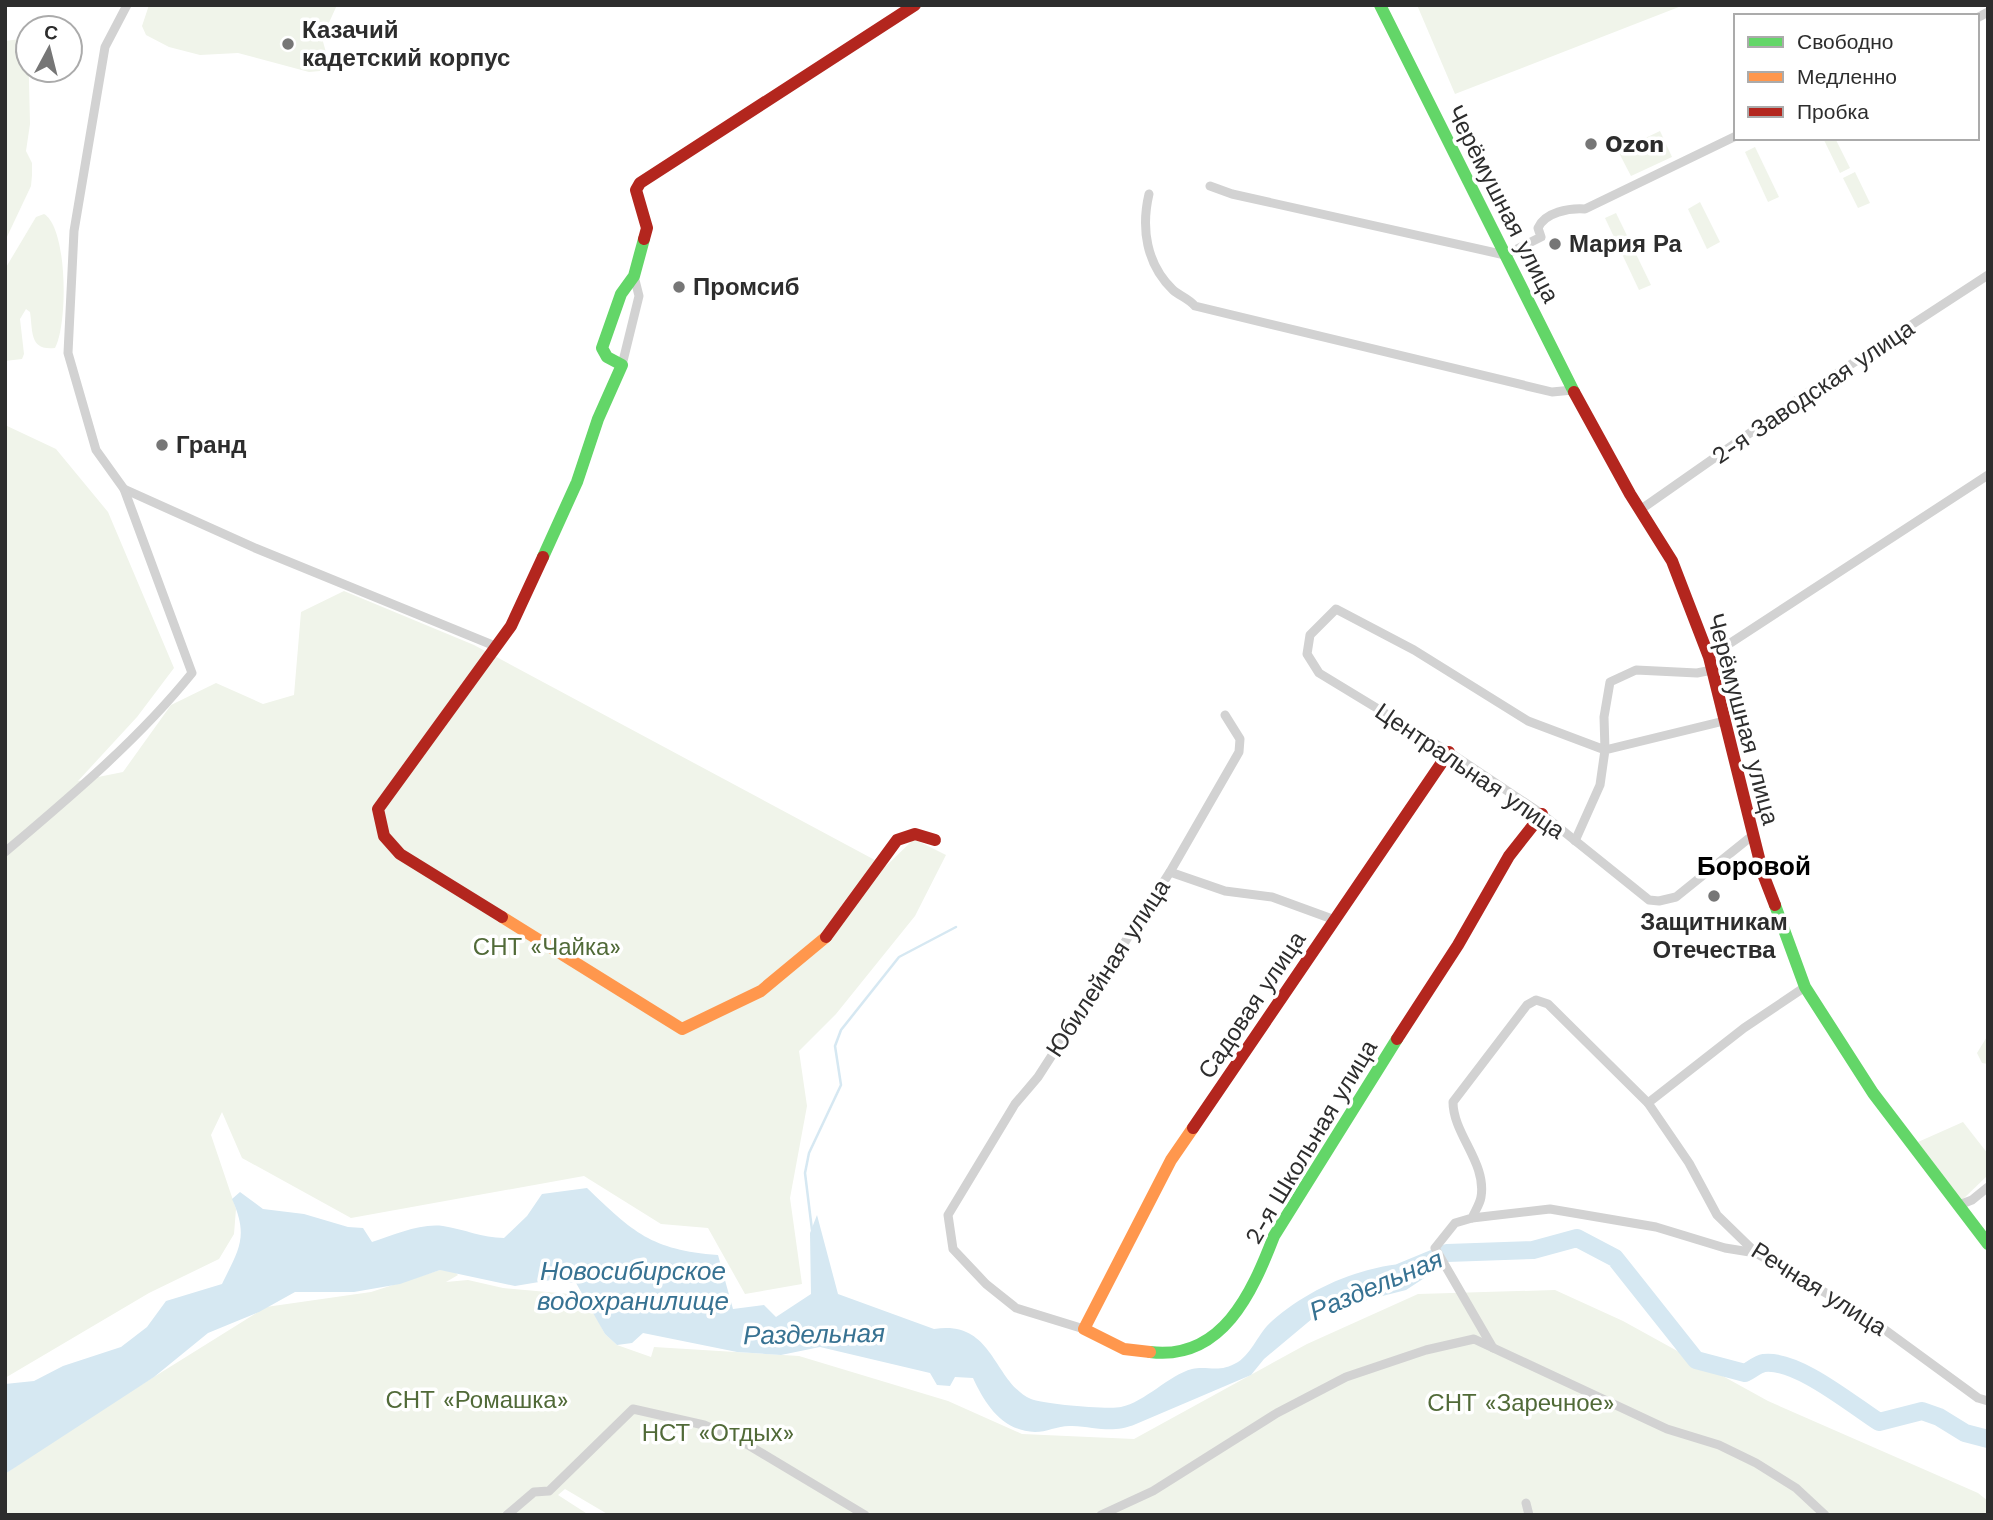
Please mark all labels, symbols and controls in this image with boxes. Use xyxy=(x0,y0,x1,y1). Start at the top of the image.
north arrow xyxy=(14,14,84,84)
legend xyxy=(1734,14,1979,140)
place label: Казачий кадетский корпус xyxy=(302,16,510,72)
text: С xyxy=(43,20,59,45)
text: Свободно xyxy=(1797,29,1894,54)
marker: Казачий кадетский корпус xyxy=(280,36,296,52)
text: Медленно xyxy=(1797,64,1897,89)
text: Пробка xyxy=(1797,99,1869,124)
street label: Черёмушная улица xyxy=(1441,101,1565,308)
place label: Ozon xyxy=(1605,130,1664,158)
marker: Ozon xyxy=(1583,136,1599,152)
place label: Мария Ра xyxy=(1569,230,1683,258)
marker: Мария Ра xyxy=(1547,236,1563,252)
place label: Промсиб xyxy=(693,273,800,301)
marker: Промсиб xyxy=(671,279,687,295)
street label: 2-я Заводская улица xyxy=(1707,314,1920,470)
place label: Гранд xyxy=(176,431,246,459)
marker: Гранд xyxy=(154,437,170,453)
street label: Черёмушная улица xyxy=(1701,610,1785,828)
street label: Центральная улица xyxy=(1370,697,1571,845)
district label: Боровой xyxy=(1697,851,1811,881)
street label: Юбилейная улица xyxy=(1040,873,1176,1062)
marker: Защитникам Отечества xyxy=(1706,888,1722,904)
place label: Защитникам Отечества xyxy=(1640,908,1788,964)
street label: Садовая улица xyxy=(1192,926,1312,1084)
park label: СНТ «Чайка» xyxy=(473,933,621,961)
street label: 2-я Школьная улица xyxy=(1239,1034,1383,1249)
street label: Речная улица xyxy=(1746,1236,1892,1342)
water label: Раздельная xyxy=(1305,1243,1447,1327)
water label: Новосибирское водохранилище xyxy=(537,1256,729,1316)
water label: Раздельная xyxy=(743,1318,885,1350)
park label: СНТ «Ромашка» xyxy=(386,1386,568,1414)
park label: СНТ «Заречное» xyxy=(1427,1389,1615,1417)
park label: НСТ «Отдых» xyxy=(642,1419,794,1447)

